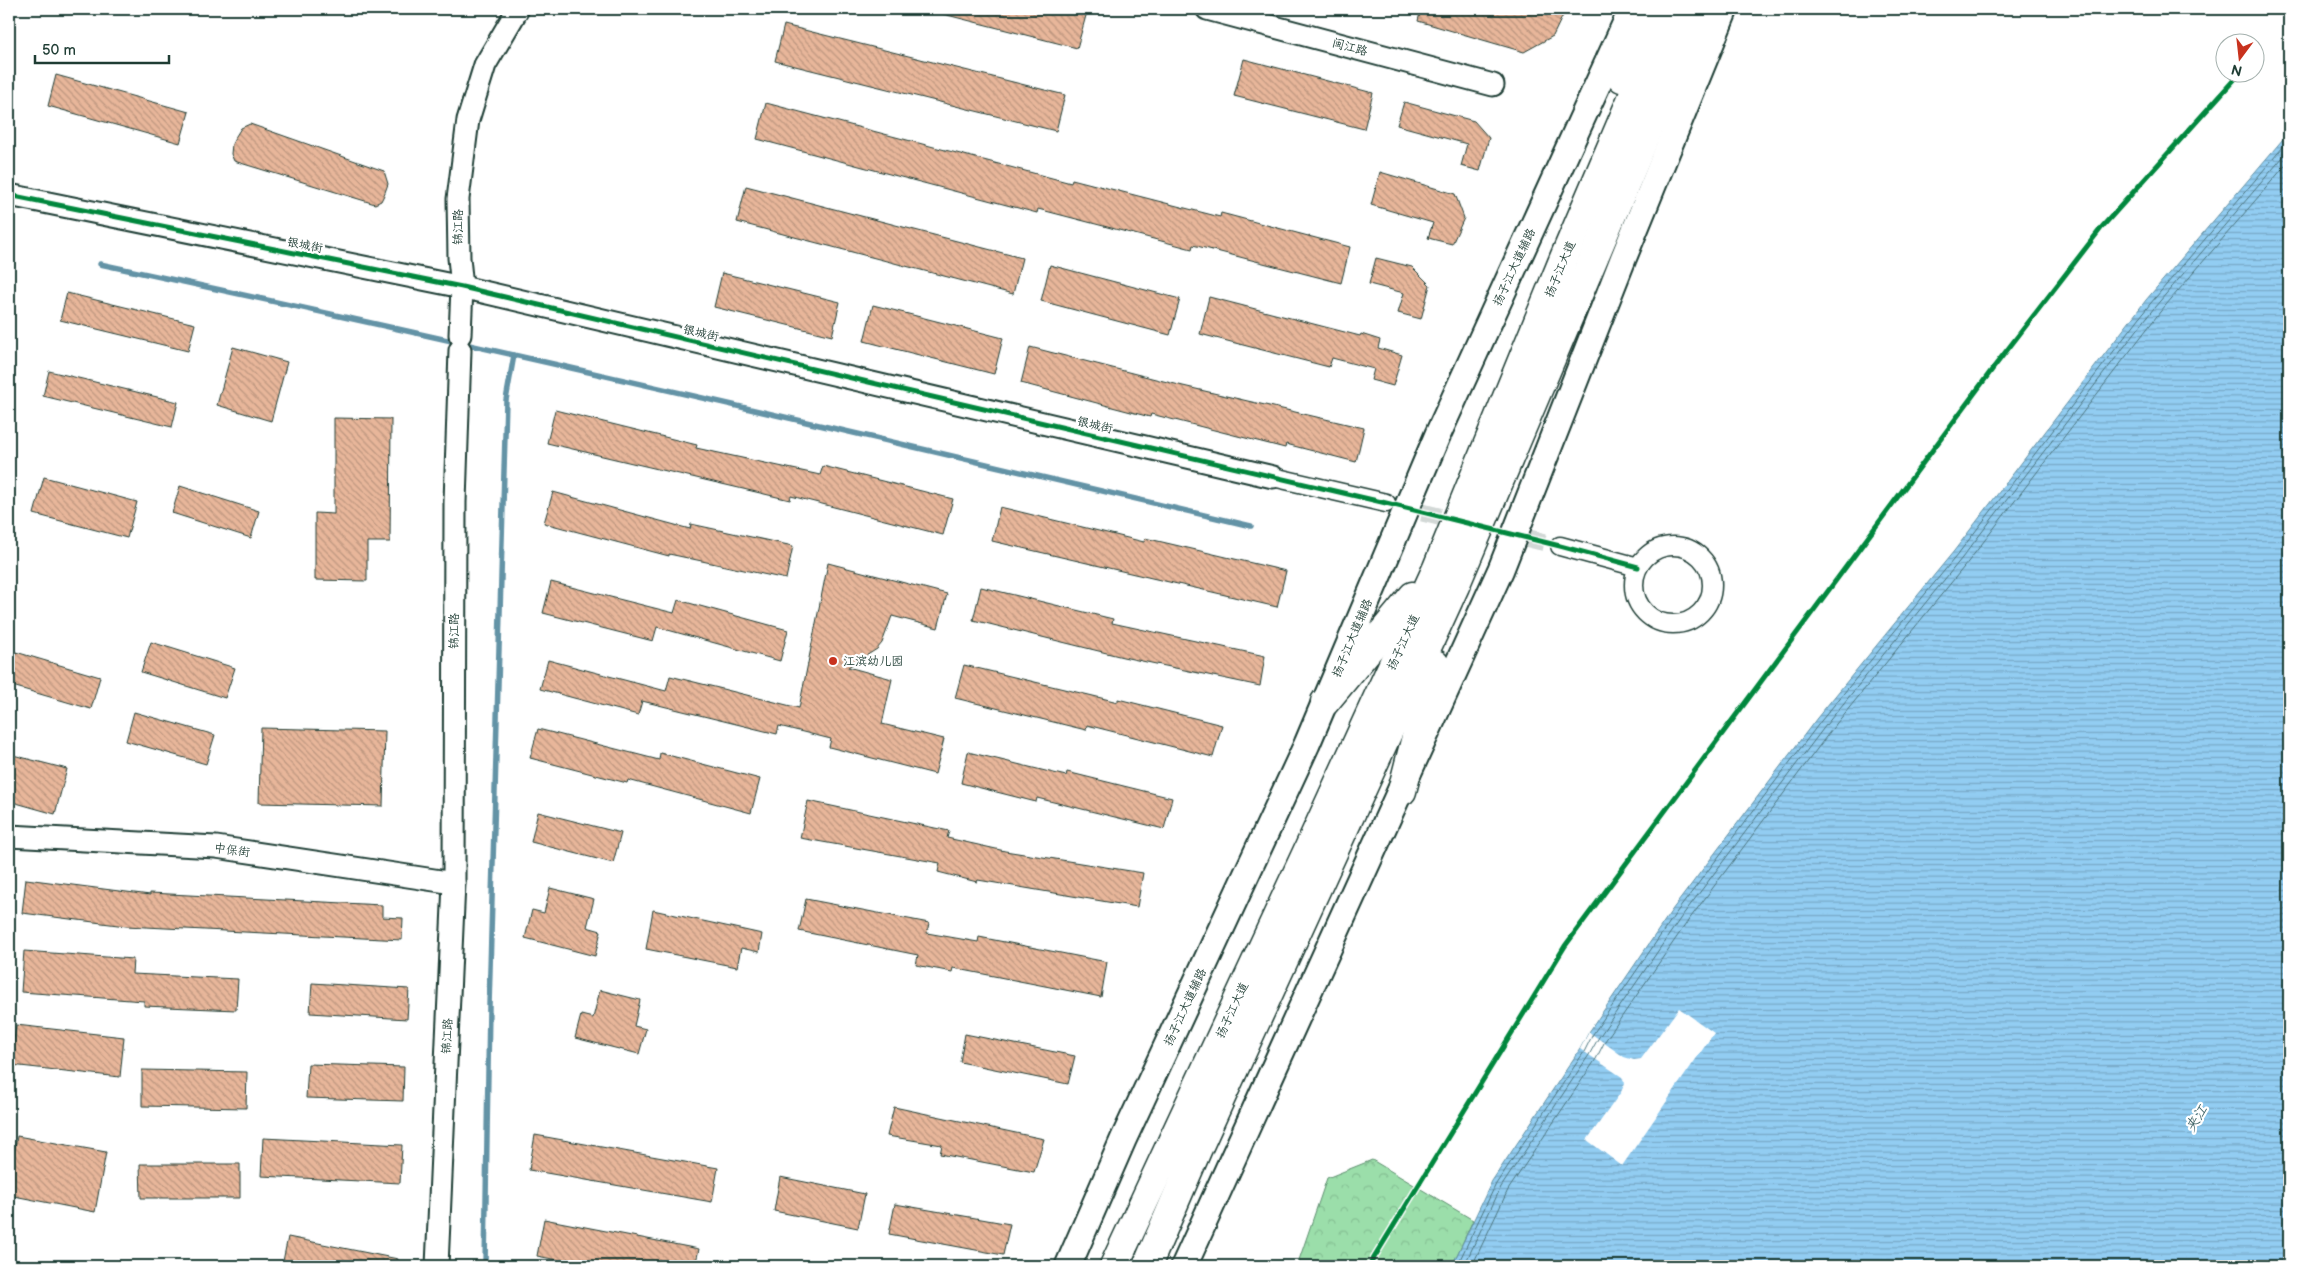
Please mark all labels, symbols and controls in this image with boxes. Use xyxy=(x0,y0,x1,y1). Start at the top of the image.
scale bar xyxy=(35,32,169,64)
north arrow xyxy=(2216,32,2266,82)
street label: 闽江路 xyxy=(1331,36,1369,59)
text: 50 m xyxy=(42,41,76,60)
text: N xyxy=(2229,61,2244,80)
street label: 锦江路 xyxy=(451,209,466,245)
street label: 扬子江大道辅路 xyxy=(1490,226,1539,308)
street label: 银城街 xyxy=(286,235,324,256)
street label: 扬子江大道 xyxy=(1542,239,1579,300)
street label: 银城街 xyxy=(682,322,720,345)
street label: 银城街 xyxy=(1076,414,1114,437)
street label: 扬子江大道辅路 xyxy=(1329,597,1376,680)
street label: 扬子江大道 xyxy=(1384,612,1423,673)
street label: 锦江路 xyxy=(447,613,462,649)
place label: 江滨幼儿园 xyxy=(843,654,903,669)
marker: 江滨幼儿园 xyxy=(827,655,839,667)
street label: 中保街 xyxy=(213,841,251,860)
street label: 扬子江大道辅路 xyxy=(1161,966,1210,1048)
street label: 扬子江大道 xyxy=(1213,980,1252,1041)
street label: 锦江路 xyxy=(439,1018,456,1054)
water label: 夹江 xyxy=(2182,1101,2212,1135)

